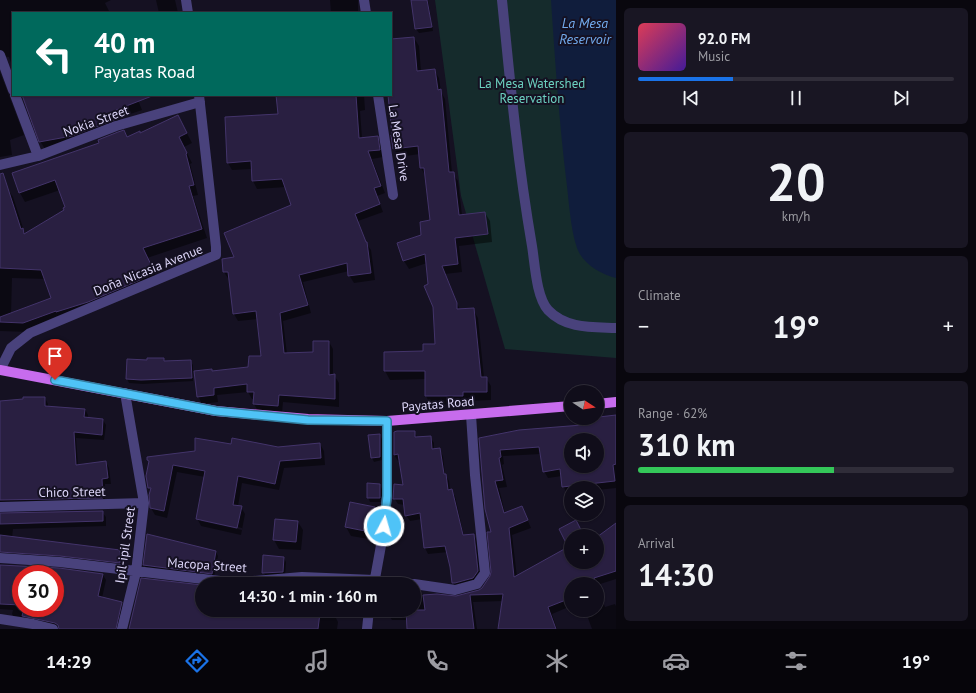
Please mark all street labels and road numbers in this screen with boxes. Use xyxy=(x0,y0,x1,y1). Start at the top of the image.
street label: Nokia Street xyxy=(61,101,132,141)
street label: La Mesa Drive xyxy=(385,103,413,183)
street label: Doña Nicasia Avenue xyxy=(91,240,205,300)
street label: Payatas Road xyxy=(401,392,475,416)
street label: Chico Street xyxy=(38,483,106,501)
street label: Ipil-ipil Street xyxy=(111,505,139,584)
street label: Macopa Street xyxy=(167,554,248,576)

